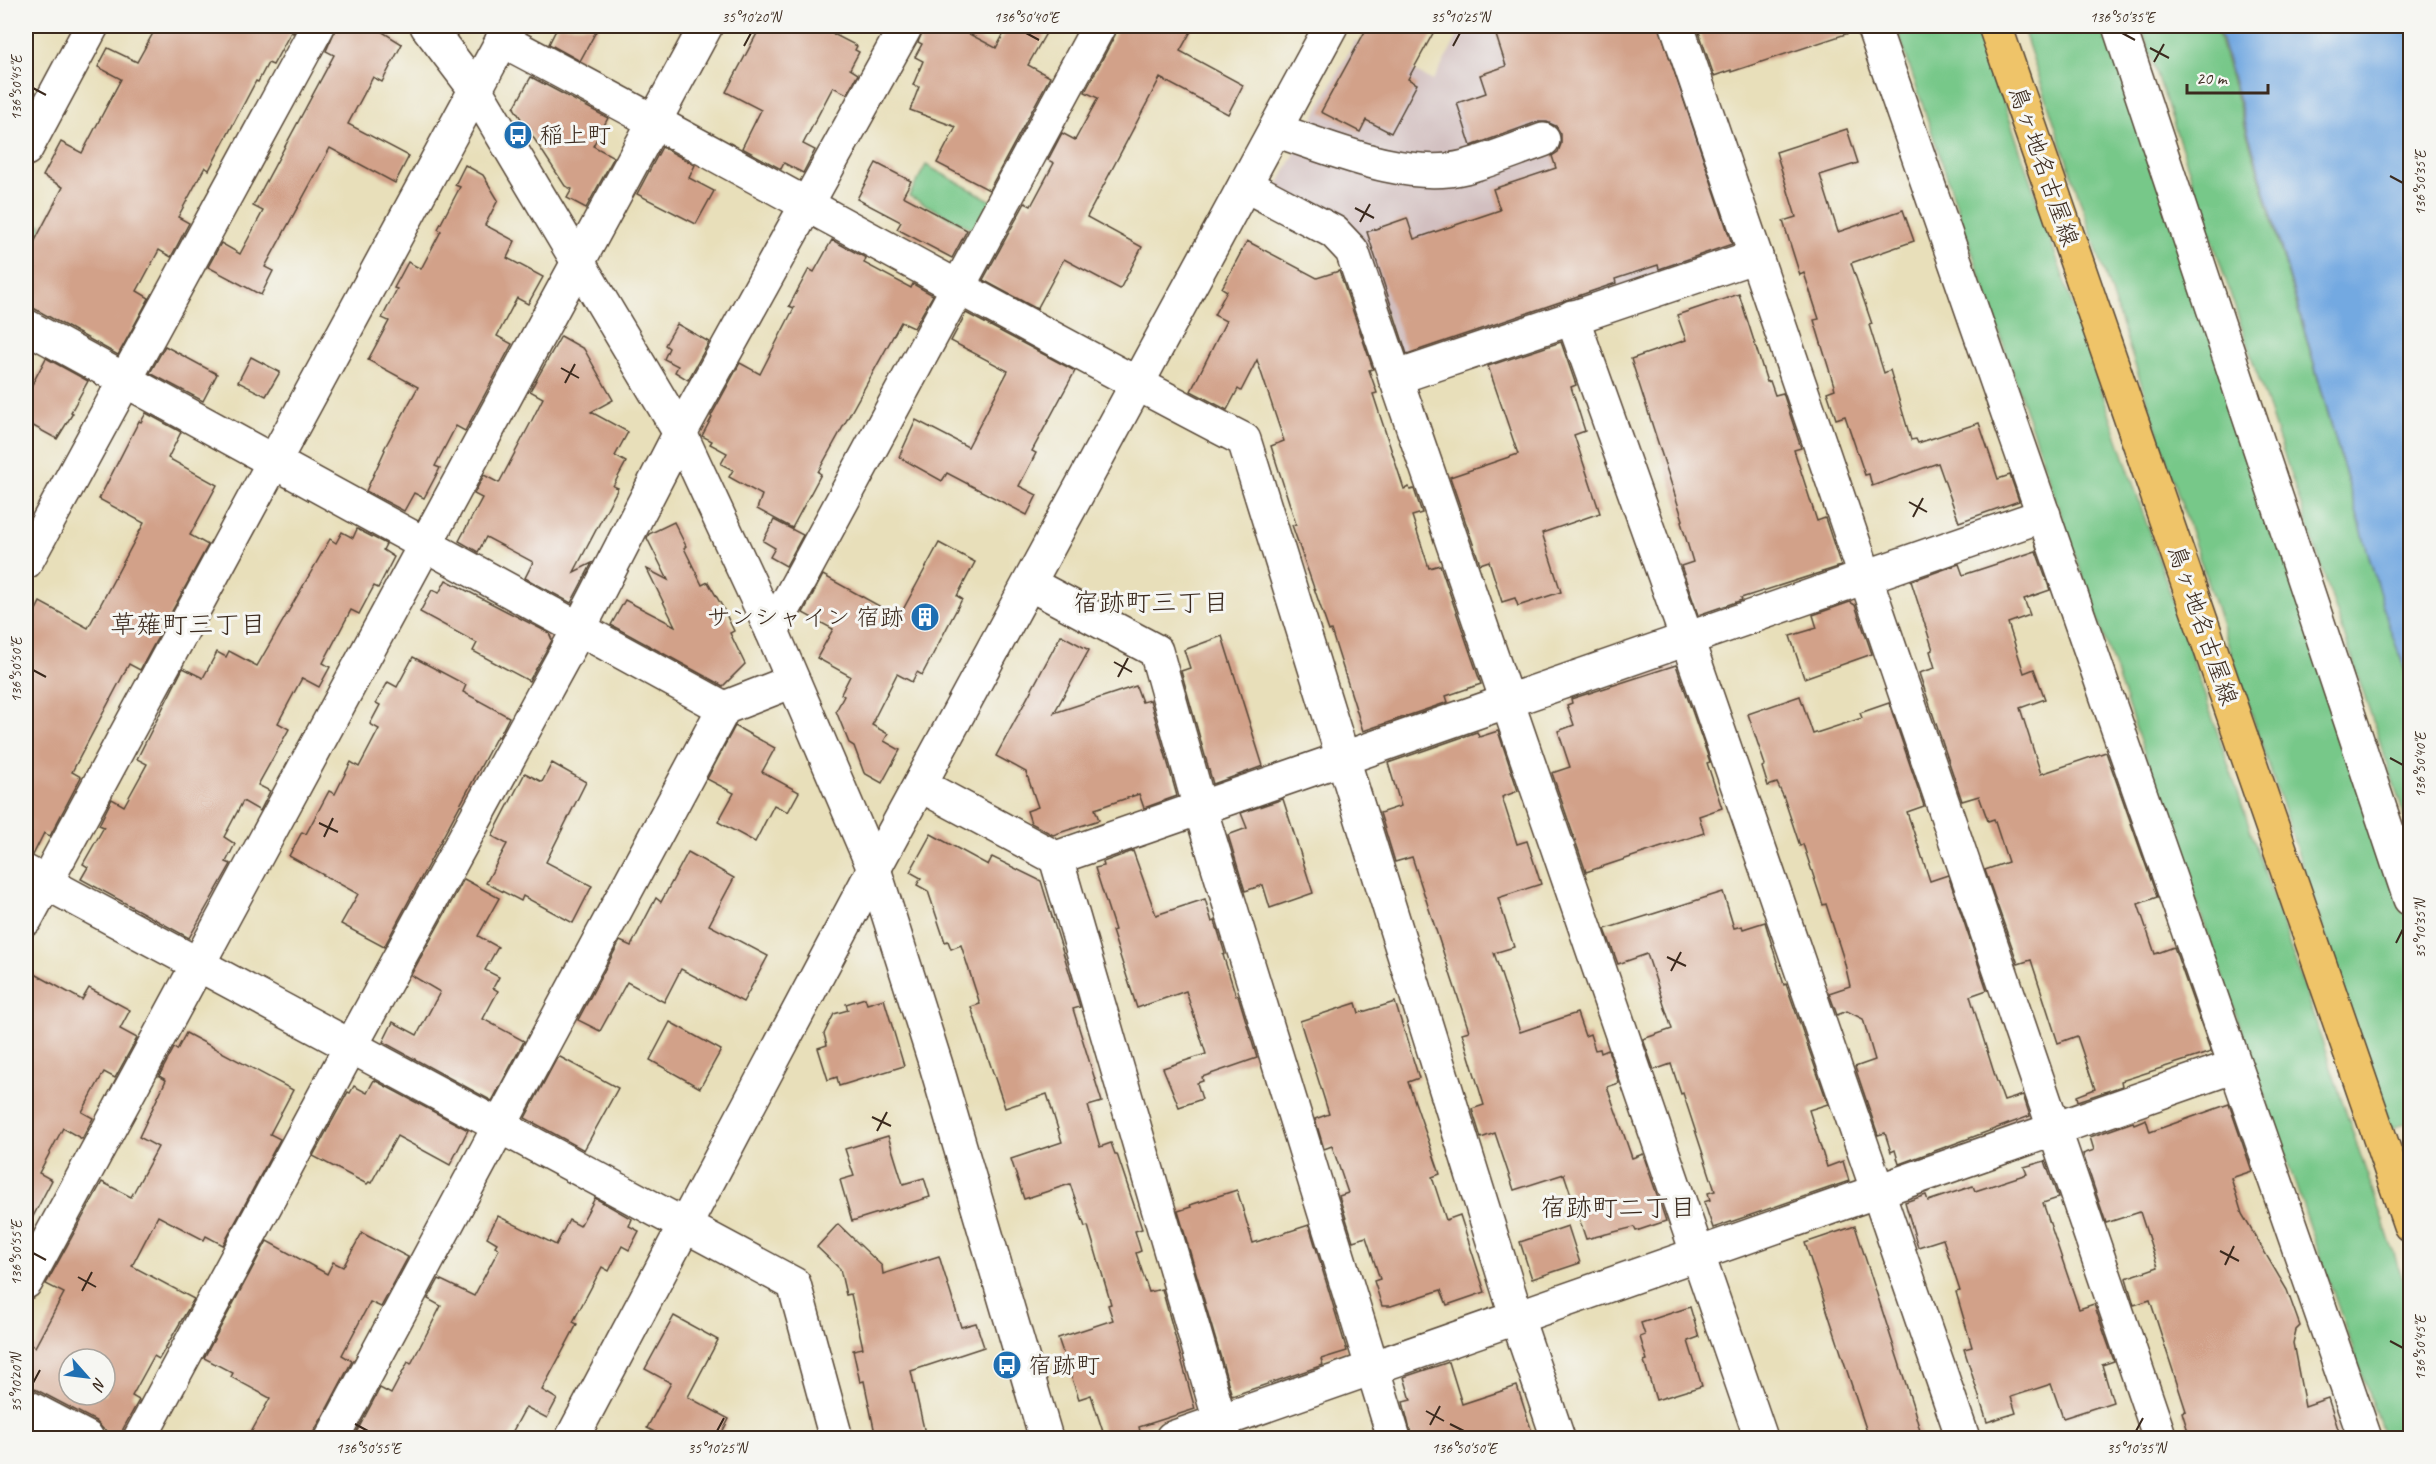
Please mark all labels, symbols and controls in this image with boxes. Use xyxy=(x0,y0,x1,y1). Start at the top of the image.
text: 35°10'20"N xyxy=(721,8,784,27)
text: 136°50'40"E xyxy=(994,8,1060,27)
text: 35°10'25"N xyxy=(1430,8,1493,27)
text: 136°50'35"E xyxy=(2090,8,2156,27)
text: 136°50'45"E xyxy=(7,54,26,120)
scale bar xyxy=(2187,57,2268,95)
text: 20 m xyxy=(2196,67,2229,89)
street label: 鳥ヶ地名古屋線 xyxy=(2002,82,2086,250)
bus stop icon: 稲上町 xyxy=(502,119,534,151)
place label: 稲上町 xyxy=(539,120,611,150)
text: 136°50'35"E xyxy=(2411,149,2430,215)
street label: 鳥ヶ地名古屋線 xyxy=(2161,541,2245,709)
district label: 宿跡町三丁目 xyxy=(1073,586,1229,619)
building icon: サンシャイン 宿跡 xyxy=(909,601,941,633)
place label: サンシャイン 宿跡 xyxy=(706,602,904,632)
district label: 草薙町三丁目 xyxy=(110,608,266,641)
text: 136°50'50"E xyxy=(7,636,26,702)
text: 136°50'40"E xyxy=(2411,731,2430,797)
text: 35°10'35"N xyxy=(2411,896,2430,959)
district label: 宿跡町二丁目 xyxy=(1540,1191,1696,1224)
text: 136°50'55"E xyxy=(7,1219,26,1285)
text: 136°50'45"E xyxy=(2411,1314,2430,1380)
north arrow xyxy=(57,1347,117,1407)
bus stop icon: 宿跡町 xyxy=(991,1349,1023,1381)
text: 35°10'20"N xyxy=(7,1350,26,1413)
place label: 宿跡町 xyxy=(1028,1350,1100,1380)
text: N xyxy=(87,1375,111,1395)
text: 136°50'55"E xyxy=(336,1439,402,1458)
text: 35°10'25"N xyxy=(687,1439,750,1458)
text: 136°50'50"E xyxy=(1432,1439,1498,1458)
text: 35°10'35"N xyxy=(2106,1439,2169,1458)

